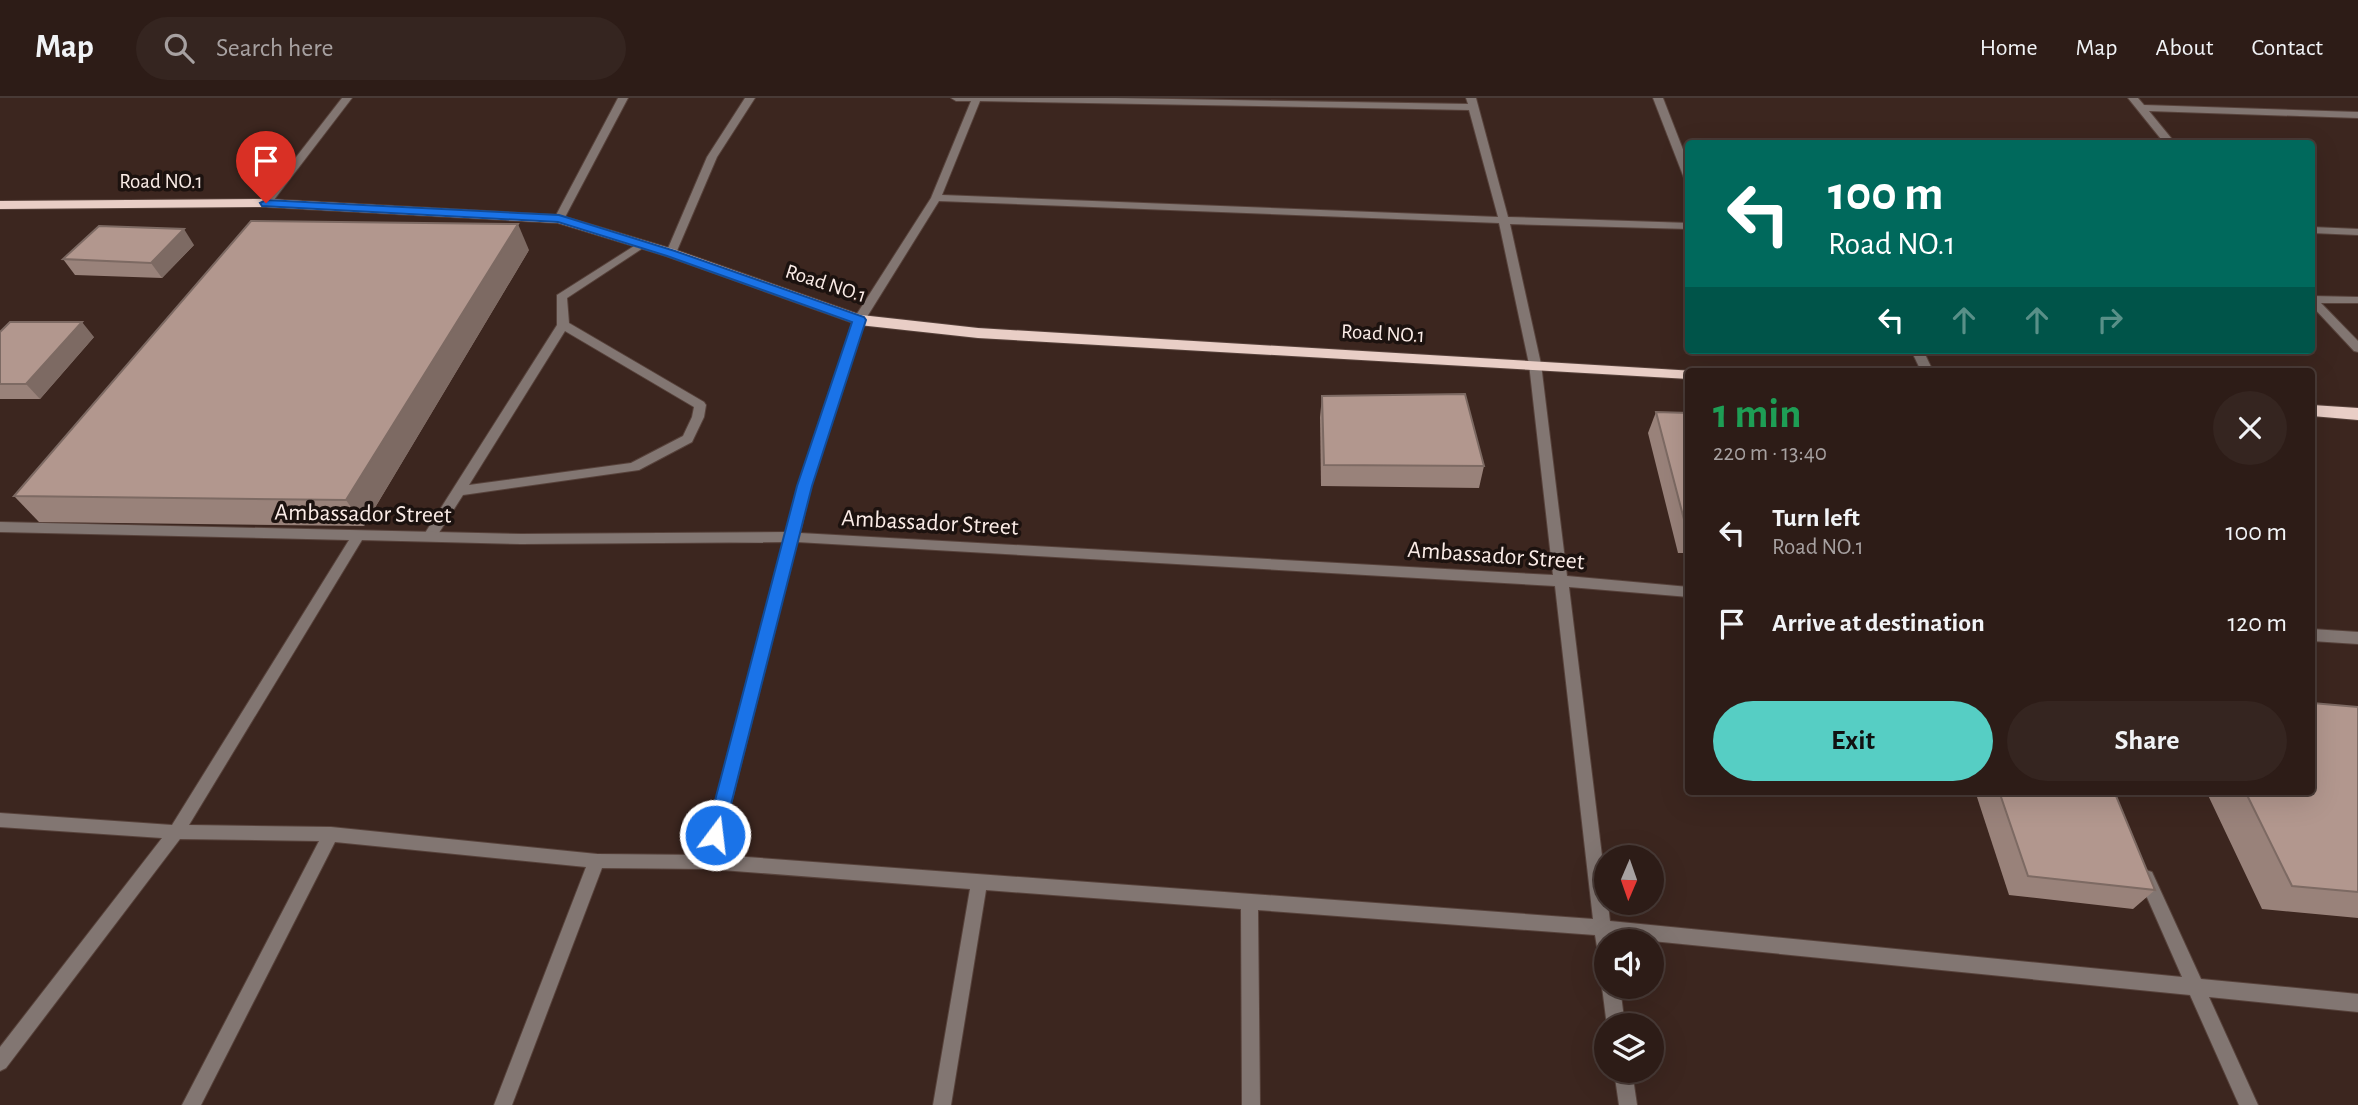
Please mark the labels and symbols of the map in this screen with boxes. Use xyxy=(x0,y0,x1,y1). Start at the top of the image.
pin xyxy=(236,131,296,203)
street label: Road NO.1 xyxy=(119,171,203,192)
street label: Road NO.1 xyxy=(783,261,869,306)
street label: Road NO.1 xyxy=(1341,321,1425,346)
street label: Ambassador Street xyxy=(274,500,452,528)
street label: Ambassador Street xyxy=(841,506,1019,540)
street label: Ambassador Street xyxy=(1407,538,1586,574)
position arrow xyxy=(678,798,752,872)
north arrow xyxy=(1594,845,1664,915)

